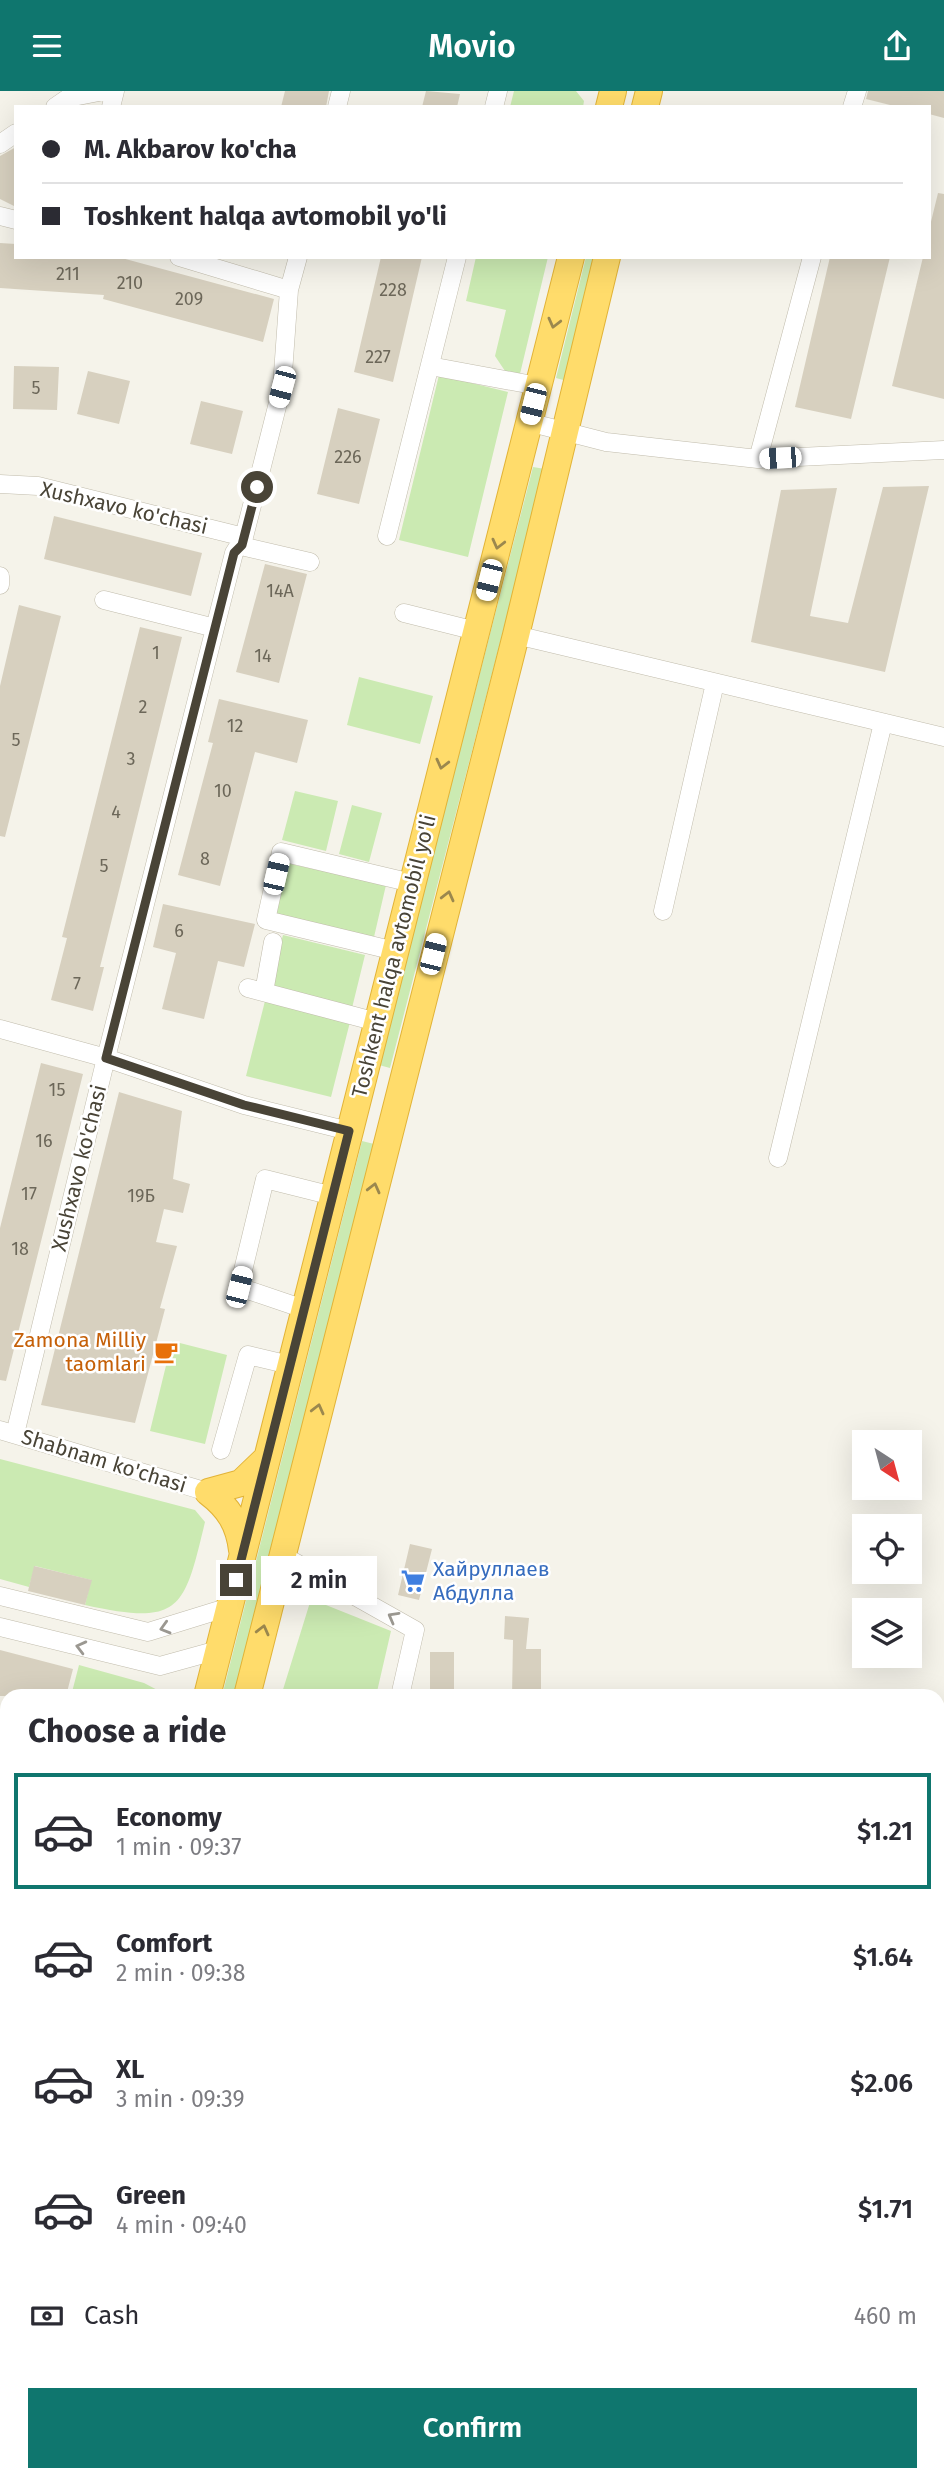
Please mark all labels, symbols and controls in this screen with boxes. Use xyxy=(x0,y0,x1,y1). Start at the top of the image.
icon: menu xyxy=(28,27,66,65)
text: Movio xyxy=(428,27,516,65)
icon: share xyxy=(878,27,916,65)
text: M. Akbarov ko'cha xyxy=(84,134,297,165)
text: Toshkent halqa avtomobil yo'li xyxy=(84,201,447,232)
house number: 211 xyxy=(56,263,80,285)
house number: 210 xyxy=(117,272,143,294)
house number: 228 xyxy=(379,279,407,301)
house number: 209 xyxy=(175,288,203,310)
one-way arrow xyxy=(548,317,562,329)
house number: 227 xyxy=(365,346,391,368)
car xyxy=(267,364,298,410)
house number: 5 xyxy=(31,377,41,399)
car xyxy=(518,381,549,427)
house number: 226 xyxy=(334,446,362,468)
car xyxy=(759,446,802,470)
route start xyxy=(241,471,273,503)
street label: Xushxavo ko'chasi xyxy=(38,476,210,540)
one-way arrow xyxy=(492,538,506,550)
car xyxy=(474,557,505,603)
house number: 14A xyxy=(266,580,295,602)
house number: 1 xyxy=(152,642,160,664)
house number: 14 xyxy=(254,645,272,667)
house number: 2 xyxy=(139,696,148,718)
house number: 12 xyxy=(227,715,243,737)
house number: 5 xyxy=(11,729,21,751)
house number: 3 xyxy=(127,748,135,770)
one-way arrow xyxy=(436,758,450,770)
house number: 10 xyxy=(214,780,232,802)
house number: 4 xyxy=(111,801,121,823)
street label: Toshkent halqa avtomobil yo'li xyxy=(346,812,442,1100)
house number: 8 xyxy=(200,848,210,870)
car xyxy=(262,851,291,897)
house number: 5 xyxy=(99,855,109,877)
one-way arrow xyxy=(440,891,454,903)
house number: 6 xyxy=(174,920,184,942)
car xyxy=(418,931,449,977)
house number: 7 xyxy=(73,973,81,995)
house number: 15 xyxy=(49,1079,65,1101)
street label: Xushxavo ko'chasi xyxy=(46,1082,112,1254)
house number: 16 xyxy=(35,1130,53,1152)
one-way arrow xyxy=(366,1182,380,1194)
house number: 17 xyxy=(21,1183,37,1205)
house number: 19Б xyxy=(127,1185,155,1207)
house number: 18 xyxy=(11,1238,29,1260)
car xyxy=(224,1264,255,1310)
place label: Zamona Milliy taomlari xyxy=(14,1327,147,1377)
cafe icon: Zamona Milliy taomlari xyxy=(152,1338,180,1366)
one-way arrow xyxy=(310,1403,324,1415)
street label: Shabnam ko'chasi xyxy=(18,1424,190,1498)
north arrow xyxy=(852,1430,922,1500)
map controls xyxy=(852,1430,922,1668)
button: locate xyxy=(852,1514,922,1584)
callout: 2 min xyxy=(260,1555,376,1605)
place label: Хайруллаев Абдулла xyxy=(433,1556,550,1606)
route end xyxy=(220,1564,252,1596)
text: 2 min xyxy=(291,1566,347,1594)
supermarket icon: Хайруллаев Абдулла xyxy=(399,1567,427,1595)
button: layers xyxy=(852,1598,922,1668)
one-way arrow xyxy=(388,1612,400,1625)
one-way arrow xyxy=(159,1620,171,1635)
one-way arrow xyxy=(255,1624,269,1636)
one-way arrow xyxy=(75,1640,87,1655)
text: Choose a ride xyxy=(28,1712,226,1750)
icon: car xyxy=(32,1800,95,1863)
text: Economy xyxy=(116,1802,222,1833)
text: $1.21 xyxy=(857,1816,913,1847)
text: 1 min · 09:37 xyxy=(116,1833,241,1861)
icon: car xyxy=(32,1926,95,1989)
text: Comfort xyxy=(116,1928,212,1959)
text: $1.64 xyxy=(853,1942,913,1973)
text: 2 min · 09:38 xyxy=(116,1959,245,1987)
icon: car xyxy=(32,2052,95,2115)
text: XL xyxy=(116,2054,144,2085)
text: $2.06 xyxy=(850,2068,913,2099)
text: 3 min · 09:39 xyxy=(116,2085,245,2113)
icon: car xyxy=(32,2178,95,2241)
text: Green xyxy=(116,2180,186,2211)
text: $1.71 xyxy=(858,2194,913,2225)
text: 4 min · 09:40 xyxy=(116,2211,247,2239)
icon: cash xyxy=(28,2297,66,2335)
text: Cash xyxy=(84,2300,140,2331)
text: 460 m xyxy=(854,2302,917,2330)
button: Confirm xyxy=(28,2388,917,2468)

